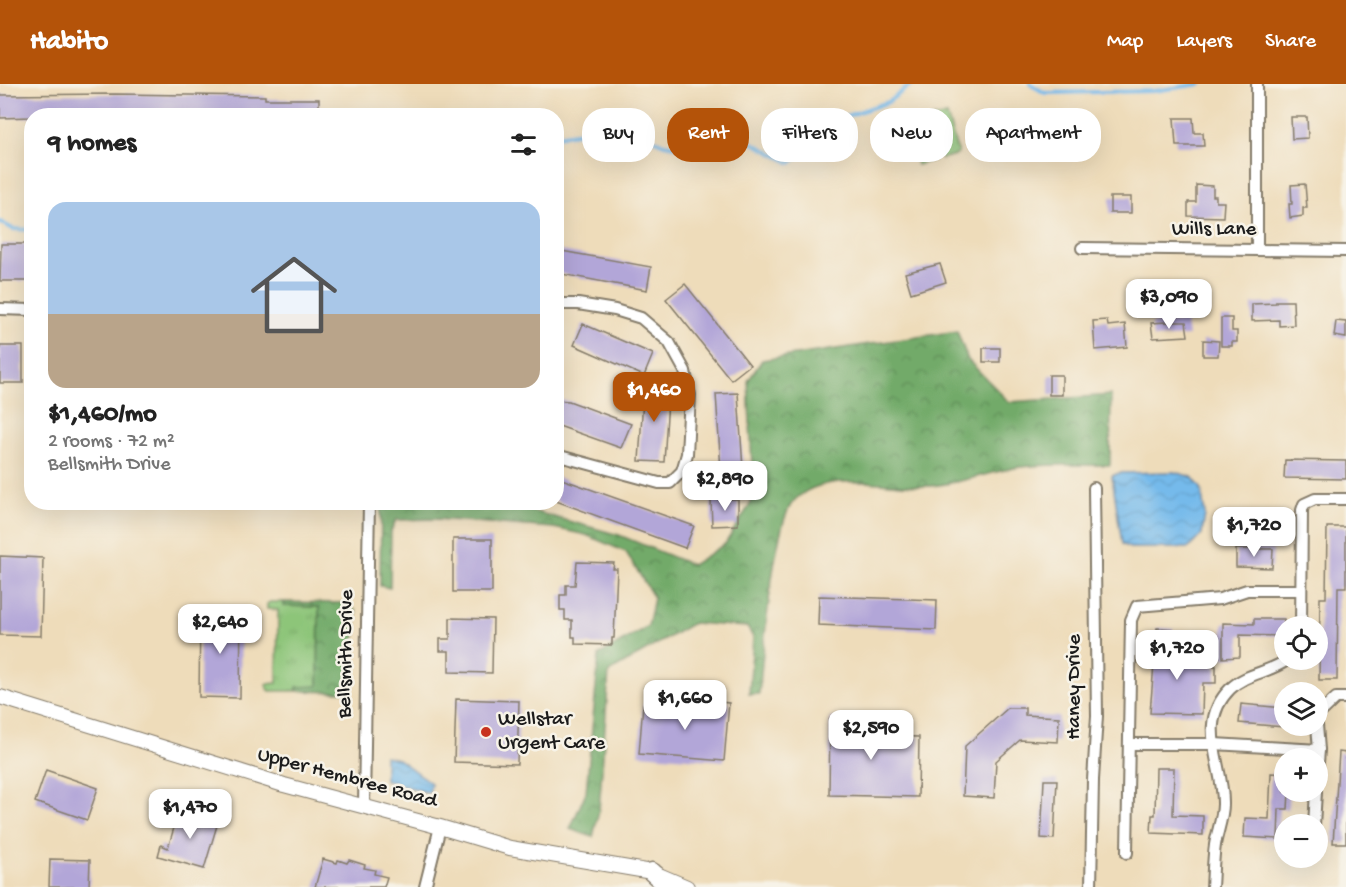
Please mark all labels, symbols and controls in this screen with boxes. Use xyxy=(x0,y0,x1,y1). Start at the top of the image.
text: Habito xyxy=(30,26,108,59)
text: Map xyxy=(1107,30,1143,55)
text: Layers xyxy=(1176,30,1232,55)
text: Share xyxy=(1265,30,1316,55)
chip: Buy xyxy=(582,108,655,162)
chip: Rent xyxy=(667,108,749,162)
chip: Filters xyxy=(761,108,858,162)
chip: New xyxy=(870,108,953,162)
chip: Apartment xyxy=(965,108,1101,162)
icon: filters xyxy=(507,128,540,161)
text: 9 homes xyxy=(48,129,136,160)
street label: Wills Lane xyxy=(1172,218,1257,243)
icon: home xyxy=(240,241,348,349)
pin: $3,090 xyxy=(1120,279,1218,330)
text: $3,090 xyxy=(1140,287,1198,310)
pin: $1,460 xyxy=(605,372,703,423)
text: $1,460 xyxy=(627,380,681,403)
text: $1,460/mo xyxy=(48,400,157,431)
text: 2 rooms · 72 m² xyxy=(48,431,175,454)
text: Bellsmith Drive xyxy=(48,454,171,477)
pin: $2,890 xyxy=(676,461,774,512)
text: $2,890 xyxy=(696,469,754,492)
pin: $1,720 xyxy=(1205,507,1303,558)
text: $1,720 xyxy=(1227,515,1281,538)
street label: Bellsmith Drive xyxy=(333,588,361,720)
pin: $2,640 xyxy=(171,604,269,655)
text: $2,640 xyxy=(192,612,248,635)
map controls xyxy=(1274,616,1328,868)
button: locate xyxy=(1274,616,1328,670)
pin: $1,720 xyxy=(1128,630,1226,681)
street label: Haney Drive xyxy=(1063,633,1088,740)
text: $1,720 xyxy=(1150,638,1204,661)
pin: $1,660 xyxy=(636,680,734,731)
button: layers xyxy=(1274,682,1328,736)
text: $1,660 xyxy=(658,688,712,711)
place label: Wellstar Urgent Care xyxy=(498,708,606,757)
pin: $2,590 xyxy=(822,710,920,761)
text: $2,590 xyxy=(843,718,899,741)
marker: Wellstar Urgent Care xyxy=(479,725,493,739)
street label: Upper Hembree Road xyxy=(255,743,441,815)
button: + xyxy=(1274,748,1328,802)
pin: $1,470 xyxy=(141,789,239,840)
text: $1,470 xyxy=(163,797,217,820)
button: − xyxy=(1274,814,1328,868)

